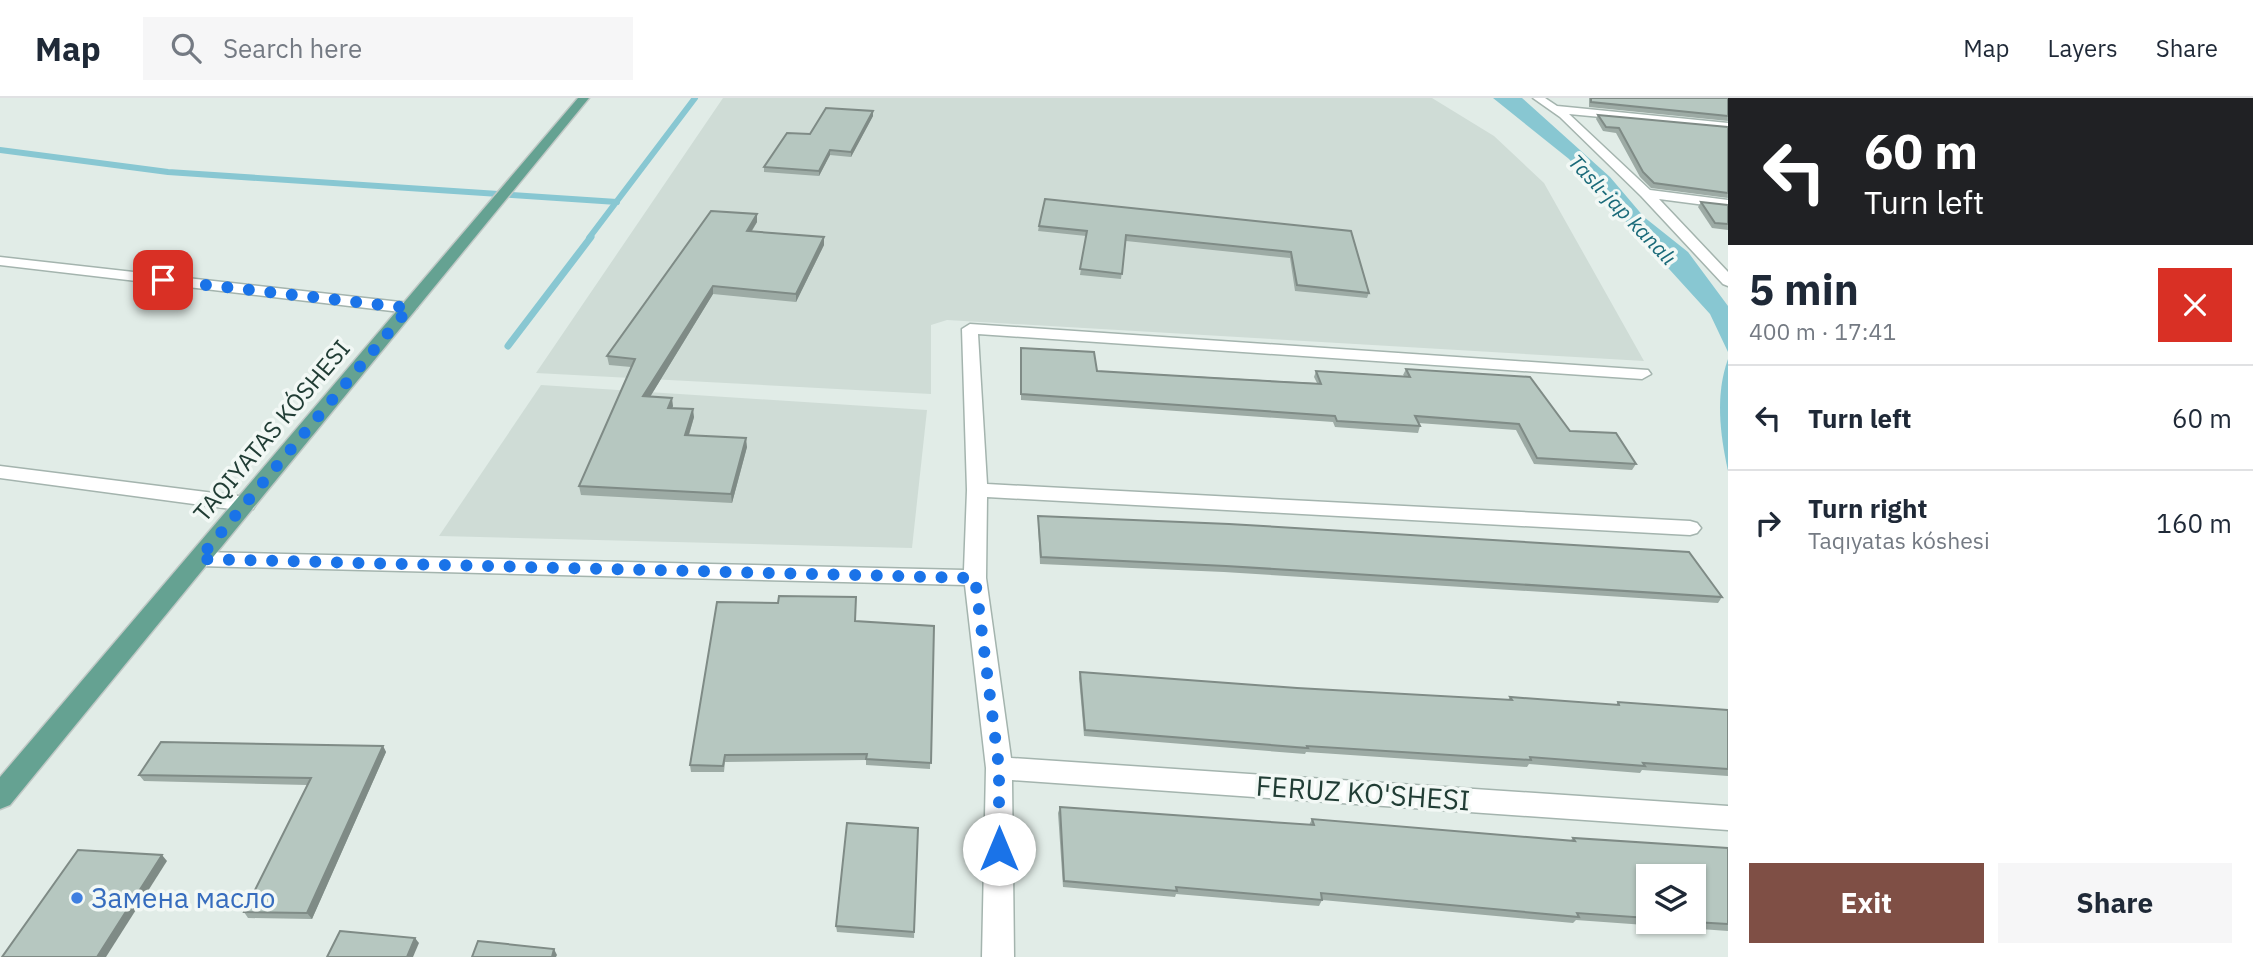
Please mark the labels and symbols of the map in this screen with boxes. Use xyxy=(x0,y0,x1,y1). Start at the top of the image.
water label: Taslı-jap kanalı xyxy=(1563,148,1683,271)
pin xyxy=(133,250,193,310)
street label: TAQIYATAS KÓSHESI xyxy=(186,333,357,528)
street label: FERUZ KO'SHESI xyxy=(1255,767,1471,818)
position arrow xyxy=(962,812,1036,886)
place label: Замена масло xyxy=(91,879,275,916)
marker: Замена масло xyxy=(69,890,85,906)

